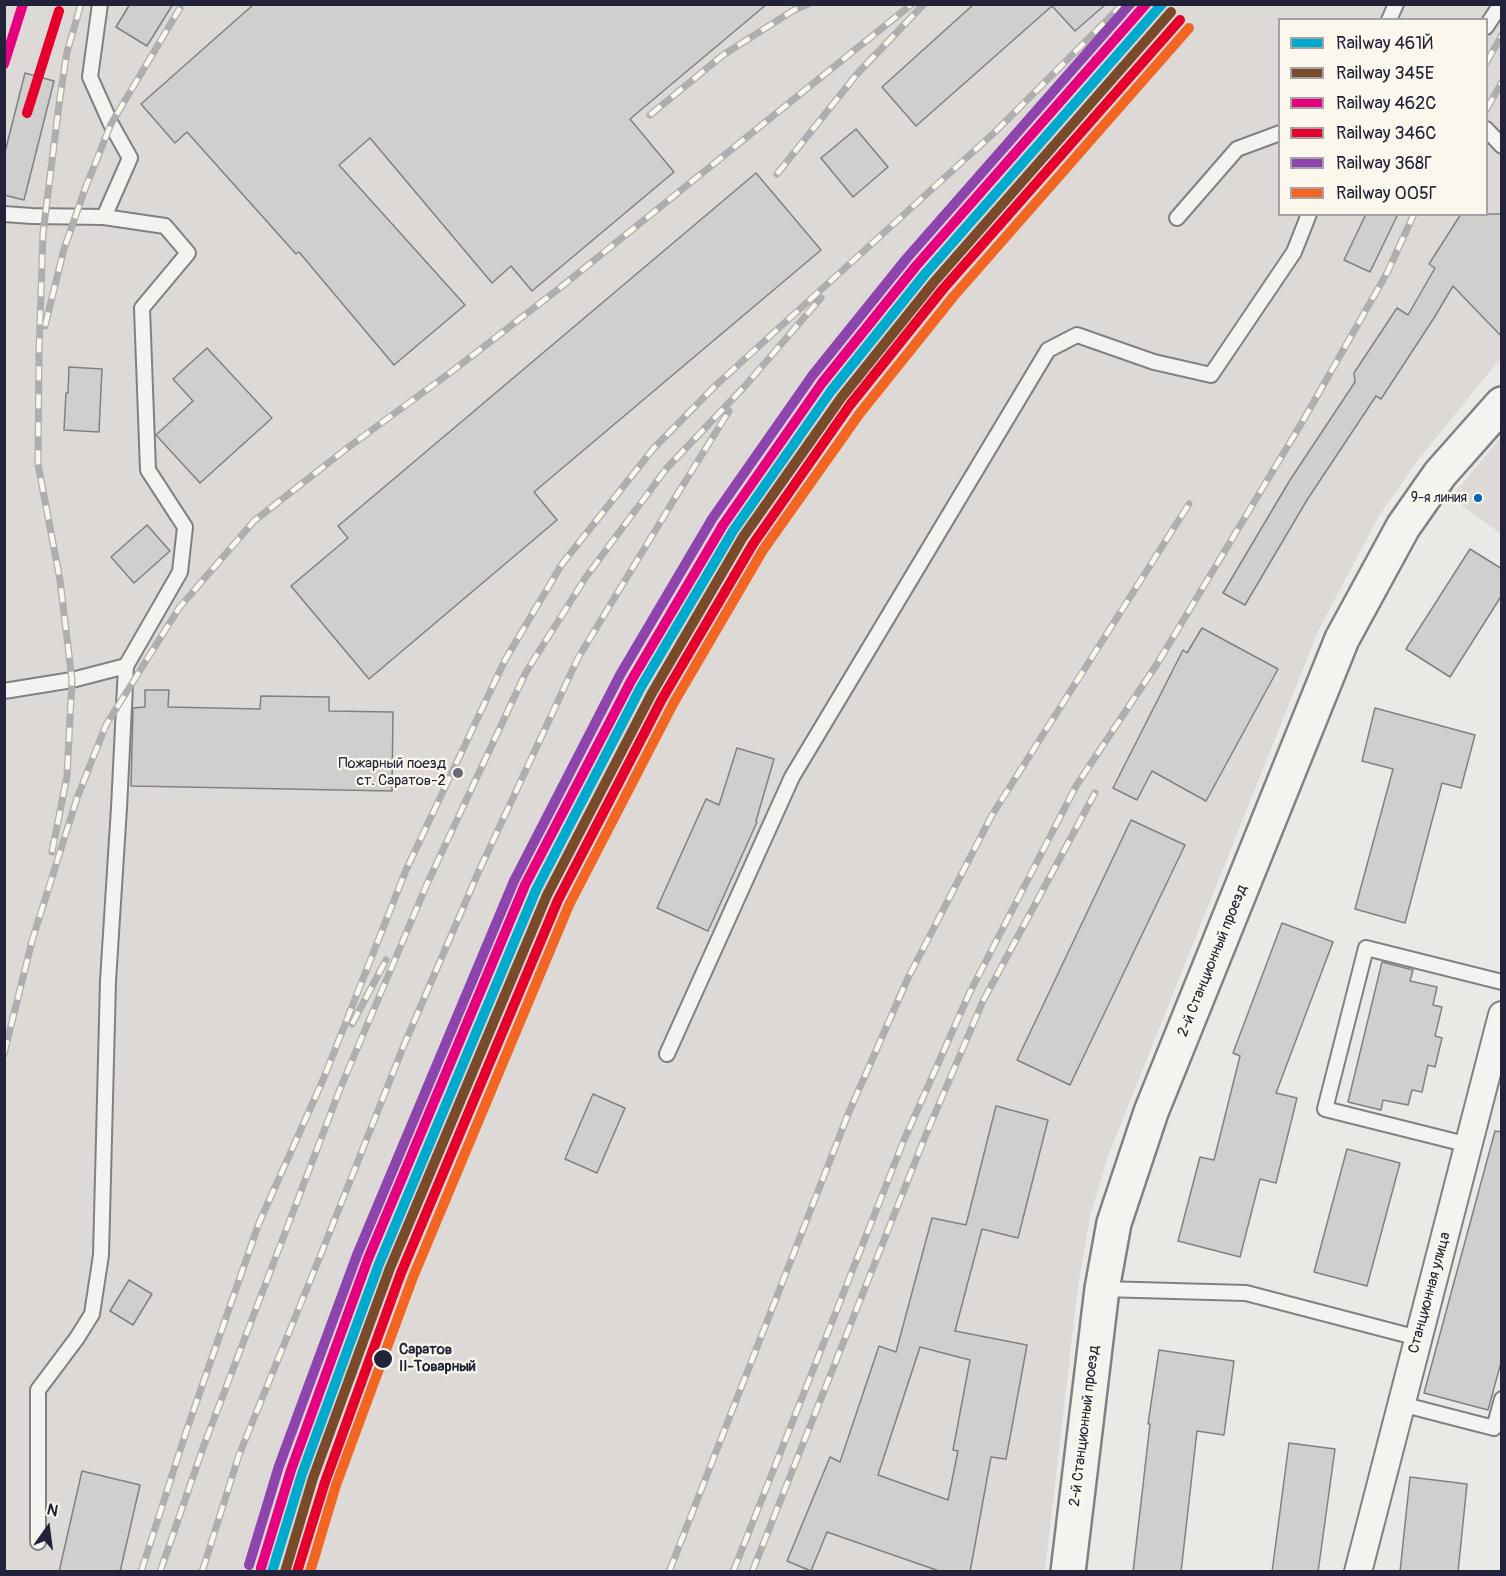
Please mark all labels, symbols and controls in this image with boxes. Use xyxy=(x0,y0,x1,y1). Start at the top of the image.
legend xyxy=(1278,18,1488,216)
text: Railway 461Й xyxy=(1336,32,1433,55)
text: Railway 345Е xyxy=(1336,62,1434,85)
text: Railway 462С xyxy=(1336,92,1436,115)
text: Railway 346С xyxy=(1336,122,1436,145)
text: Railway 368Г xyxy=(1336,152,1433,175)
text: Railway 005Г xyxy=(1336,182,1437,205)
place label: 9-я линия xyxy=(1411,490,1467,506)
marker: 9-я линия xyxy=(1472,492,1484,504)
place label: Пожарный поезд ст. Саратов-2 xyxy=(338,755,446,790)
marker: Пожарный поезд ст. Саратов-2 xyxy=(451,766,465,780)
street label: 2-й Станционный проезд xyxy=(1174,882,1252,1040)
street label: Станционная улица xyxy=(1405,1230,1455,1356)
place label: Саратов II-Товарный xyxy=(399,1341,476,1376)
street label: 2-й Станционный проезд xyxy=(1066,1344,1104,1508)
marker: Саратов II-Товарный xyxy=(372,1348,394,1370)
north arrow xyxy=(18,1498,78,1558)
text: N xyxy=(45,1500,60,1522)

